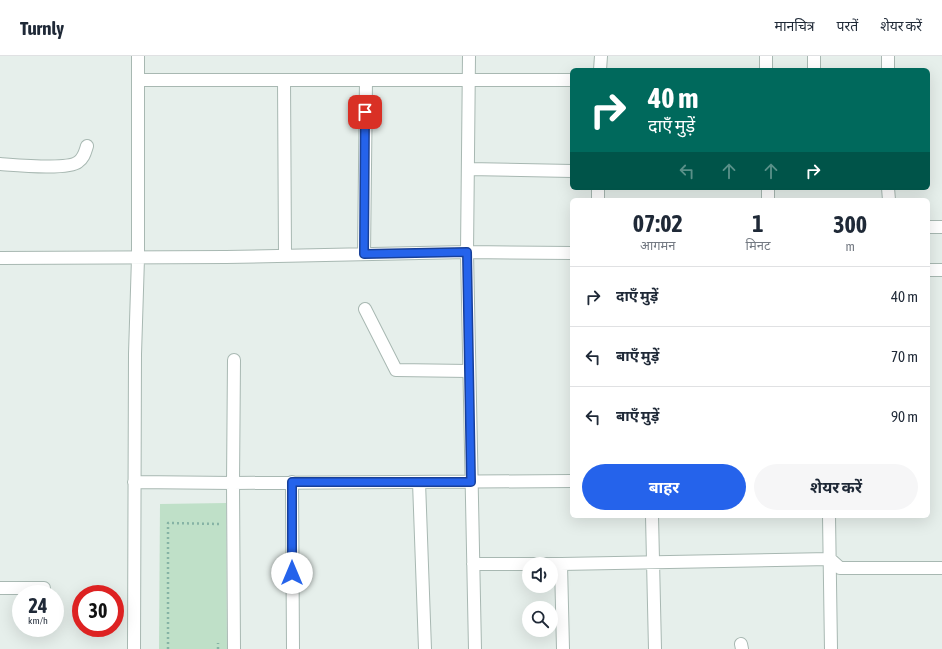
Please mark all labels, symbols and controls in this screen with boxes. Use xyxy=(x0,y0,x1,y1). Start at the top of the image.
text: Turnly xyxy=(20,17,64,39)
text: मानचित्र xyxy=(775,18,815,34)
text: परतें xyxy=(837,18,858,34)
text: शेयर करें xyxy=(880,18,922,34)
text: 40 m xyxy=(648,82,698,114)
icon: right xyxy=(582,84,634,136)
pin xyxy=(348,95,382,129)
icon: arrive xyxy=(354,101,376,123)
text: दाएँ मुड़ें xyxy=(648,115,695,136)
icon: left xyxy=(676,160,698,182)
icon: ahead xyxy=(718,160,740,182)
icon: ahead xyxy=(760,160,782,182)
icon: right xyxy=(802,160,824,182)
text: 07:02 xyxy=(633,210,683,237)
text: 1 xyxy=(752,210,764,237)
text: 300 xyxy=(833,211,867,238)
text: आगमन xyxy=(640,238,676,253)
text: मिनट xyxy=(746,238,770,253)
text: m xyxy=(846,239,855,254)
icon: right xyxy=(582,286,604,308)
text: दाएँ मुड़ें xyxy=(616,287,658,304)
text: 40 m xyxy=(891,288,918,305)
icon: left xyxy=(582,346,604,368)
text: बाएँ मुड़ें xyxy=(616,347,659,364)
text: 70 m xyxy=(891,348,918,365)
icon: left xyxy=(582,406,604,428)
text: बाएँ मुड़ें xyxy=(616,407,659,424)
text: 90 m xyxy=(891,408,918,425)
button: बाहर xyxy=(582,464,746,510)
button: शेयर करें xyxy=(754,464,918,510)
position arrow xyxy=(271,552,313,594)
map controls xyxy=(522,557,558,637)
button: sound xyxy=(522,557,558,593)
speed limit sign: 30 xyxy=(72,585,124,637)
text: 24 xyxy=(29,594,47,617)
button: search xyxy=(522,601,558,637)
text: km/h xyxy=(28,615,48,626)

